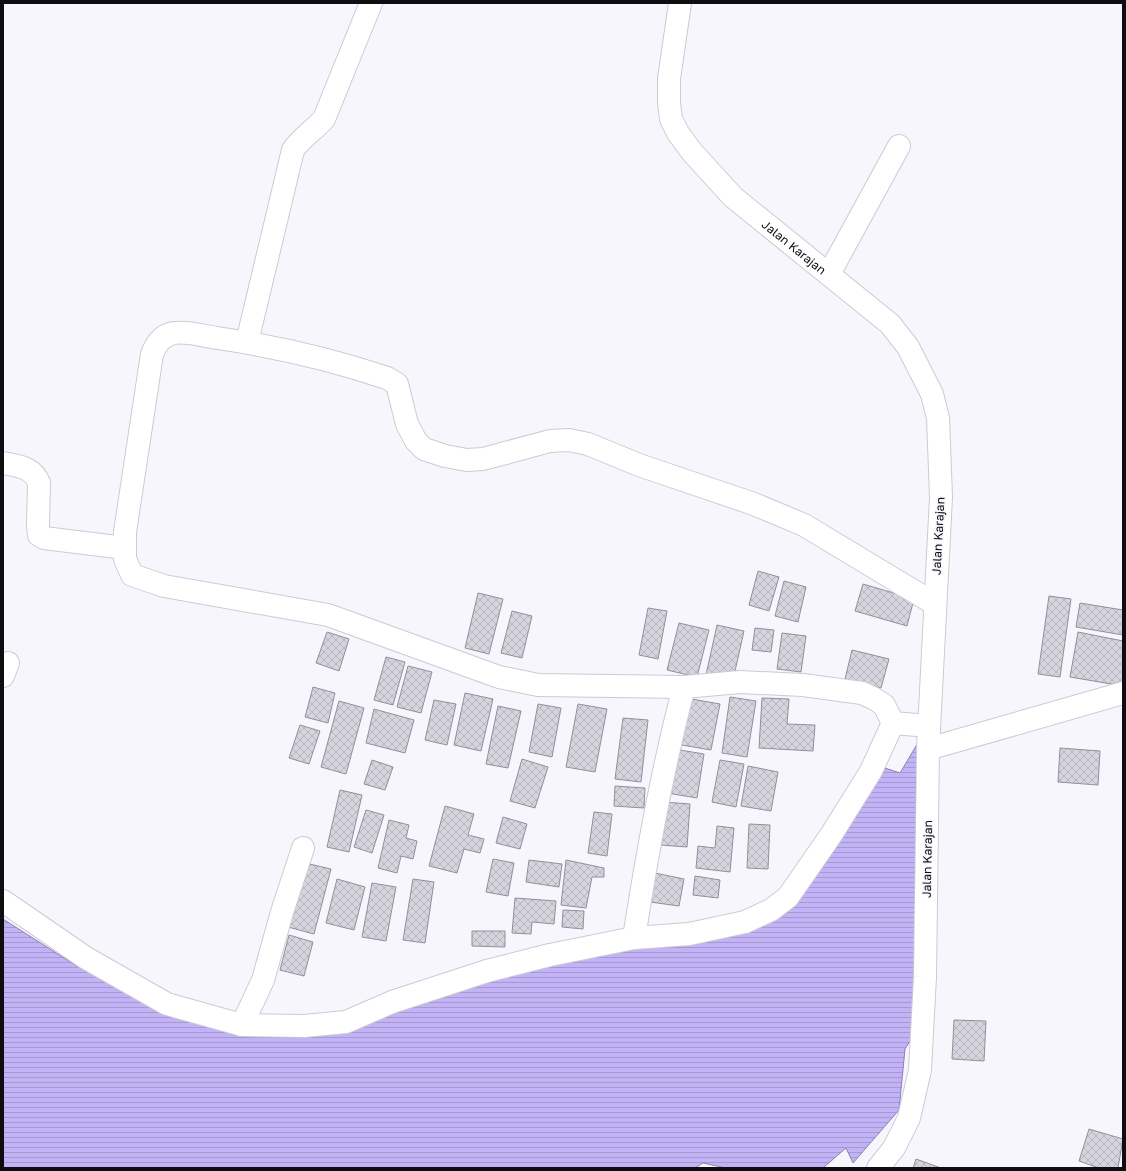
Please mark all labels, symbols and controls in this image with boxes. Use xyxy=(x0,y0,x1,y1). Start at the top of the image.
street label: Jalan Karajan xyxy=(759,216,829,277)
street label: Jalan Karajan xyxy=(928,497,948,575)
street label: Jalan Karajan xyxy=(919,820,935,898)

